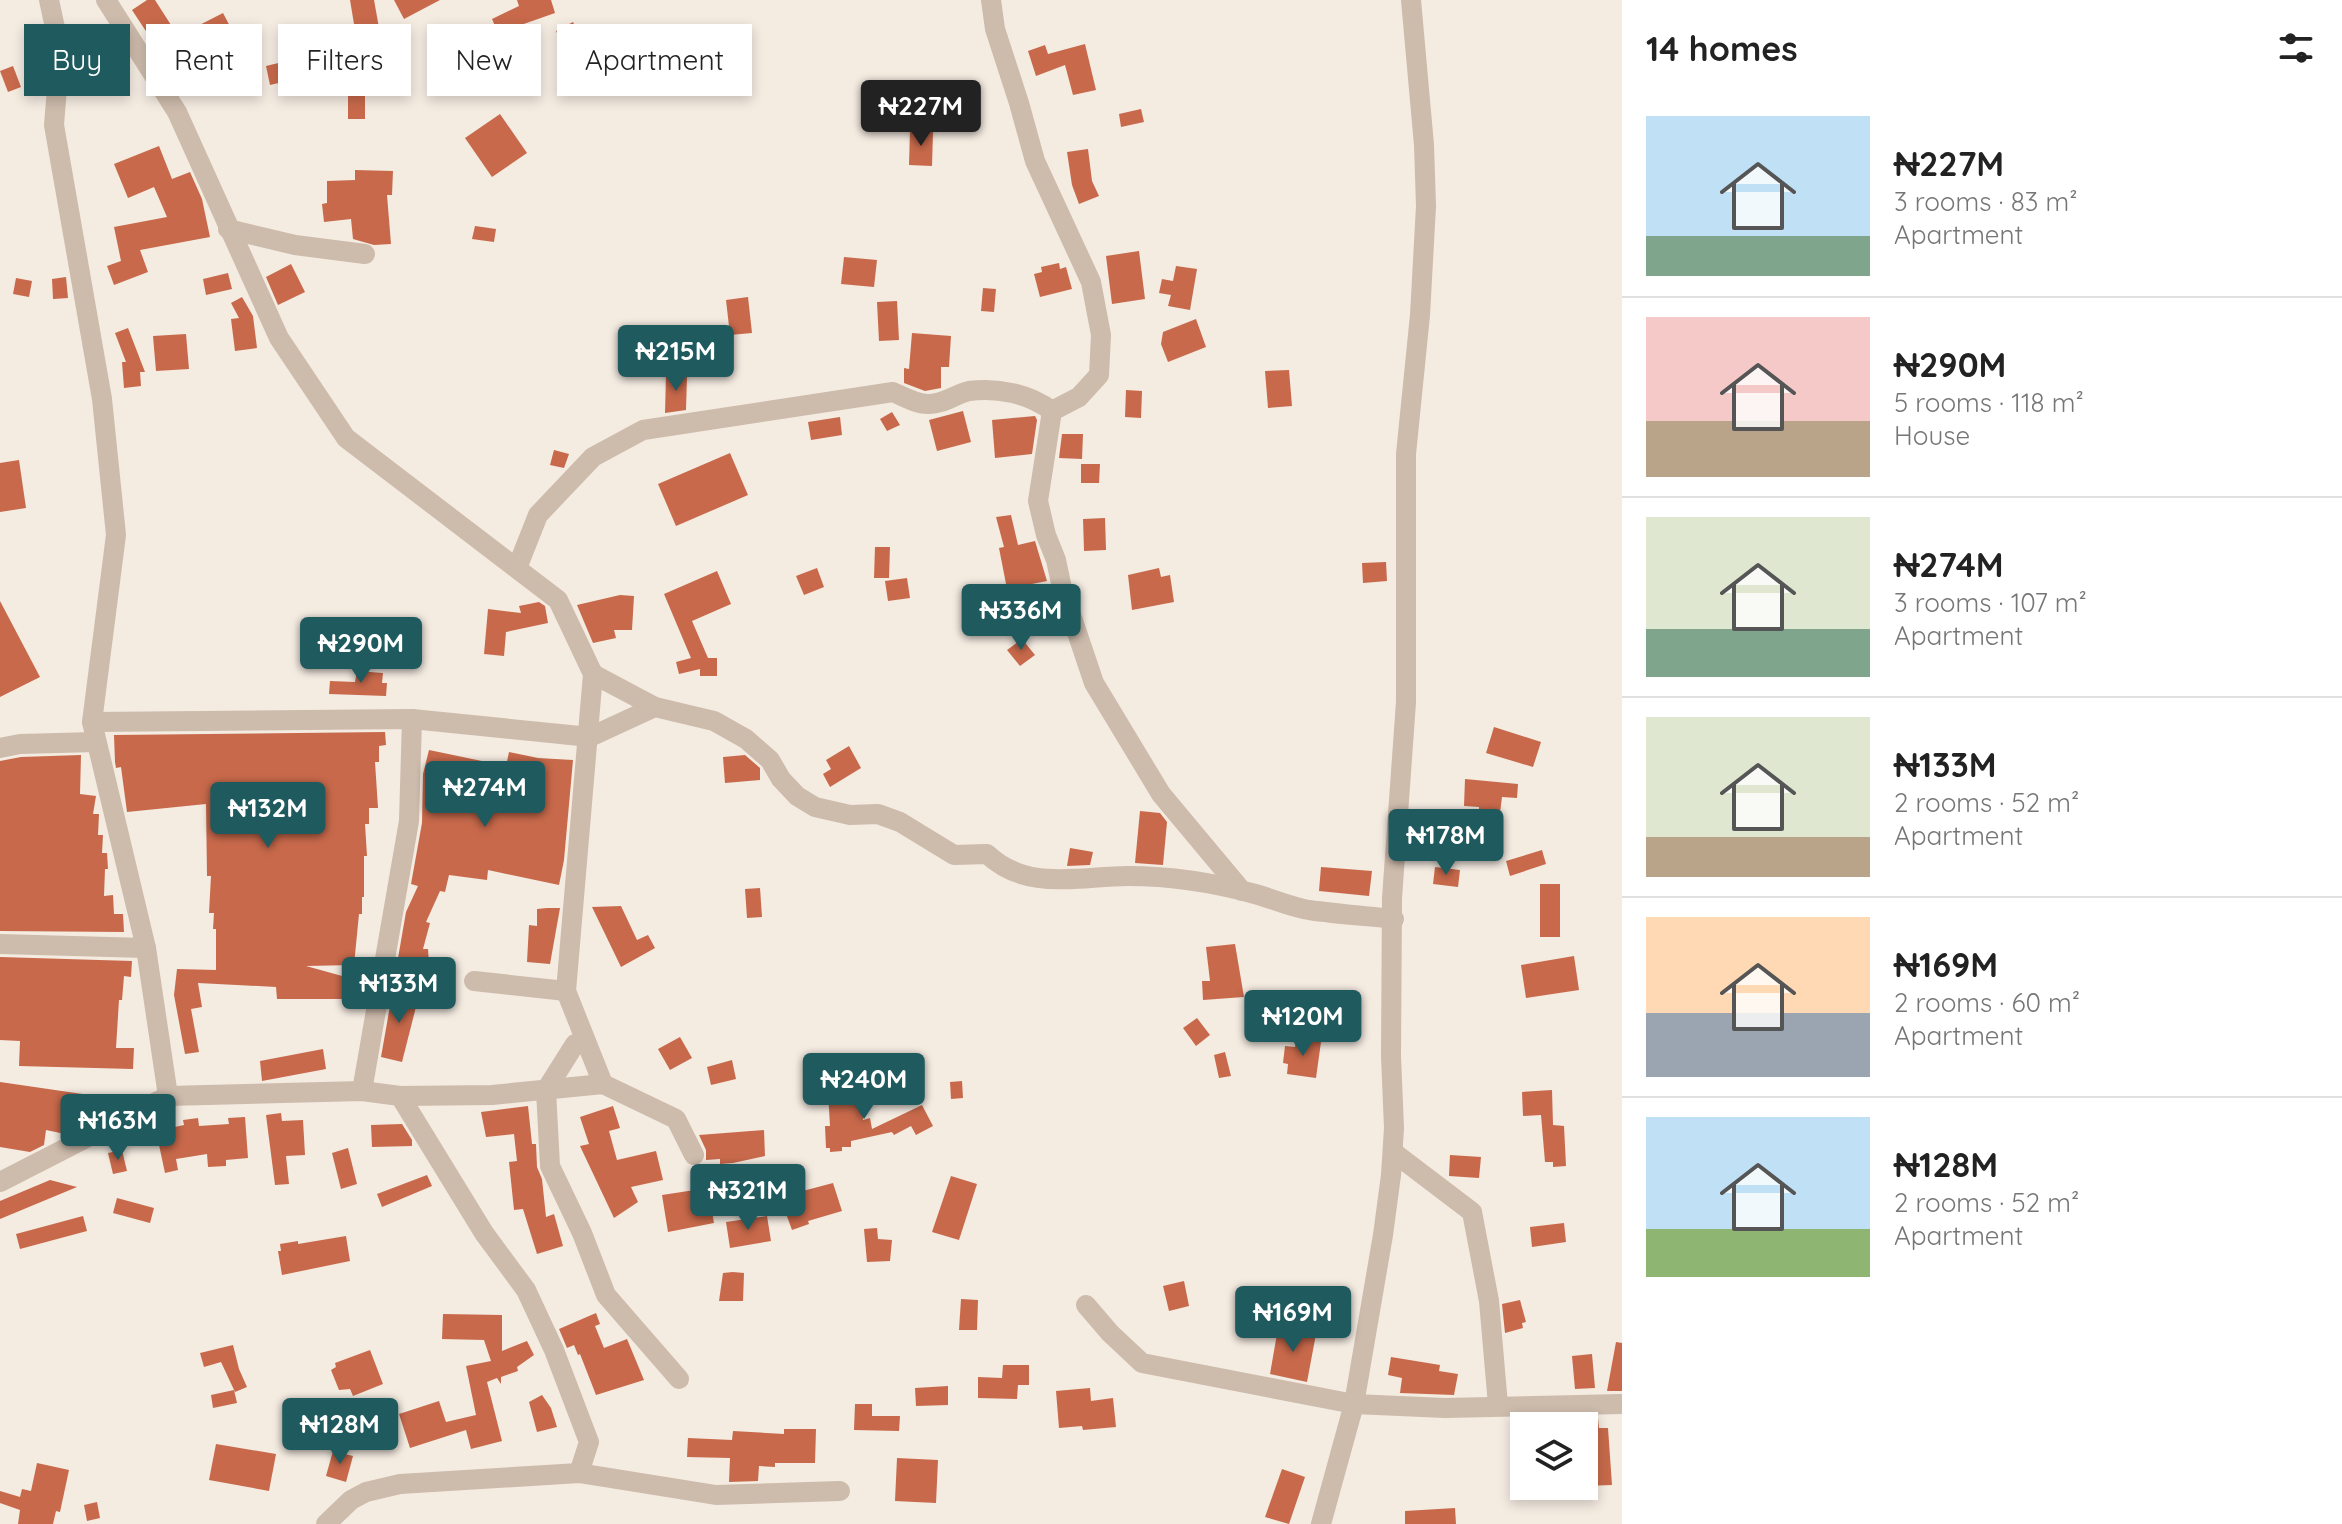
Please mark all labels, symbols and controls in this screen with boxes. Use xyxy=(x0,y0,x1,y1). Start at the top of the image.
chip: Buy xyxy=(24,24,130,96)
chip: Rent xyxy=(146,24,262,96)
chip: Filters xyxy=(278,24,411,96)
chip: New xyxy=(427,24,541,96)
chip: Apartment xyxy=(557,24,752,96)
icon: filters xyxy=(2274,26,2318,70)
text: 14 homes xyxy=(1646,27,1798,70)
pin: ₦227M xyxy=(865,80,977,148)
text: ₦227M xyxy=(879,89,963,122)
text: ₦227M xyxy=(1894,142,2004,185)
icon: home xyxy=(1710,148,1806,244)
text: 3 rooms · 83 m² xyxy=(1894,185,2077,218)
text: Apartment xyxy=(1894,218,2023,251)
pin: ₦215M xyxy=(620,325,732,393)
text: ₦215M xyxy=(636,334,716,367)
text: ₦290M xyxy=(1894,343,2006,386)
icon: home xyxy=(1710,349,1806,445)
text: 5 rooms · 118 m² xyxy=(1894,386,2084,419)
text: House xyxy=(1894,419,1970,452)
text: ₦274M xyxy=(1894,543,2003,586)
icon: home xyxy=(1710,549,1806,645)
pin: ₦336M xyxy=(965,584,1077,652)
text: 3 rooms · 107 m² xyxy=(1894,586,2087,619)
text: ₦336M xyxy=(980,593,1062,626)
pin: ₦290M xyxy=(305,617,417,685)
text: Apartment xyxy=(1894,619,2023,652)
text: ₦290M xyxy=(318,626,404,659)
text: ₦133M xyxy=(1894,743,1997,786)
icon: home xyxy=(1710,749,1806,845)
pin: ₦274M xyxy=(429,761,541,829)
text: ₦274M xyxy=(443,770,527,803)
pin: ₦132M xyxy=(212,782,324,850)
text: 2 rooms · 52 m² xyxy=(1894,786,2079,819)
text: ₦132M xyxy=(228,791,308,824)
pin: ₦178M xyxy=(1390,809,1502,877)
text: ₦178M xyxy=(1406,818,1486,851)
text: Apartment xyxy=(1894,819,2023,852)
text: ₦169M xyxy=(1894,943,1998,986)
icon: home xyxy=(1710,949,1806,1045)
pin: ₦133M xyxy=(343,957,455,1025)
text: ₦133M xyxy=(360,966,438,999)
text: 2 rooms · 60 m² xyxy=(1894,986,2080,1019)
pin: ₦120M xyxy=(1247,990,1359,1058)
text: ₦120M xyxy=(1262,999,1344,1032)
text: Apartment xyxy=(1894,1019,2023,1052)
pin: ₦240M xyxy=(808,1053,920,1121)
text: ₦240M xyxy=(821,1062,907,1095)
pin: ₦163M xyxy=(62,1094,174,1162)
text: ₦163M xyxy=(79,1103,157,1136)
text: ₦128M xyxy=(1894,1143,1998,1186)
icon: home xyxy=(1710,1149,1806,1245)
pin: ₦321M xyxy=(692,1164,804,1232)
text: ₦321M xyxy=(708,1173,788,1206)
text: 2 rooms · 52 m² xyxy=(1894,1186,2079,1219)
text: Apartment xyxy=(1894,1219,2023,1252)
pin: ₦169M xyxy=(1237,1286,1349,1354)
text: ₦169M xyxy=(1253,1295,1333,1328)
pin: ₦128M xyxy=(284,1398,396,1466)
text: ₦128M xyxy=(300,1407,380,1440)
map controls xyxy=(1510,1412,1598,1500)
button: layers xyxy=(1510,1412,1598,1500)

